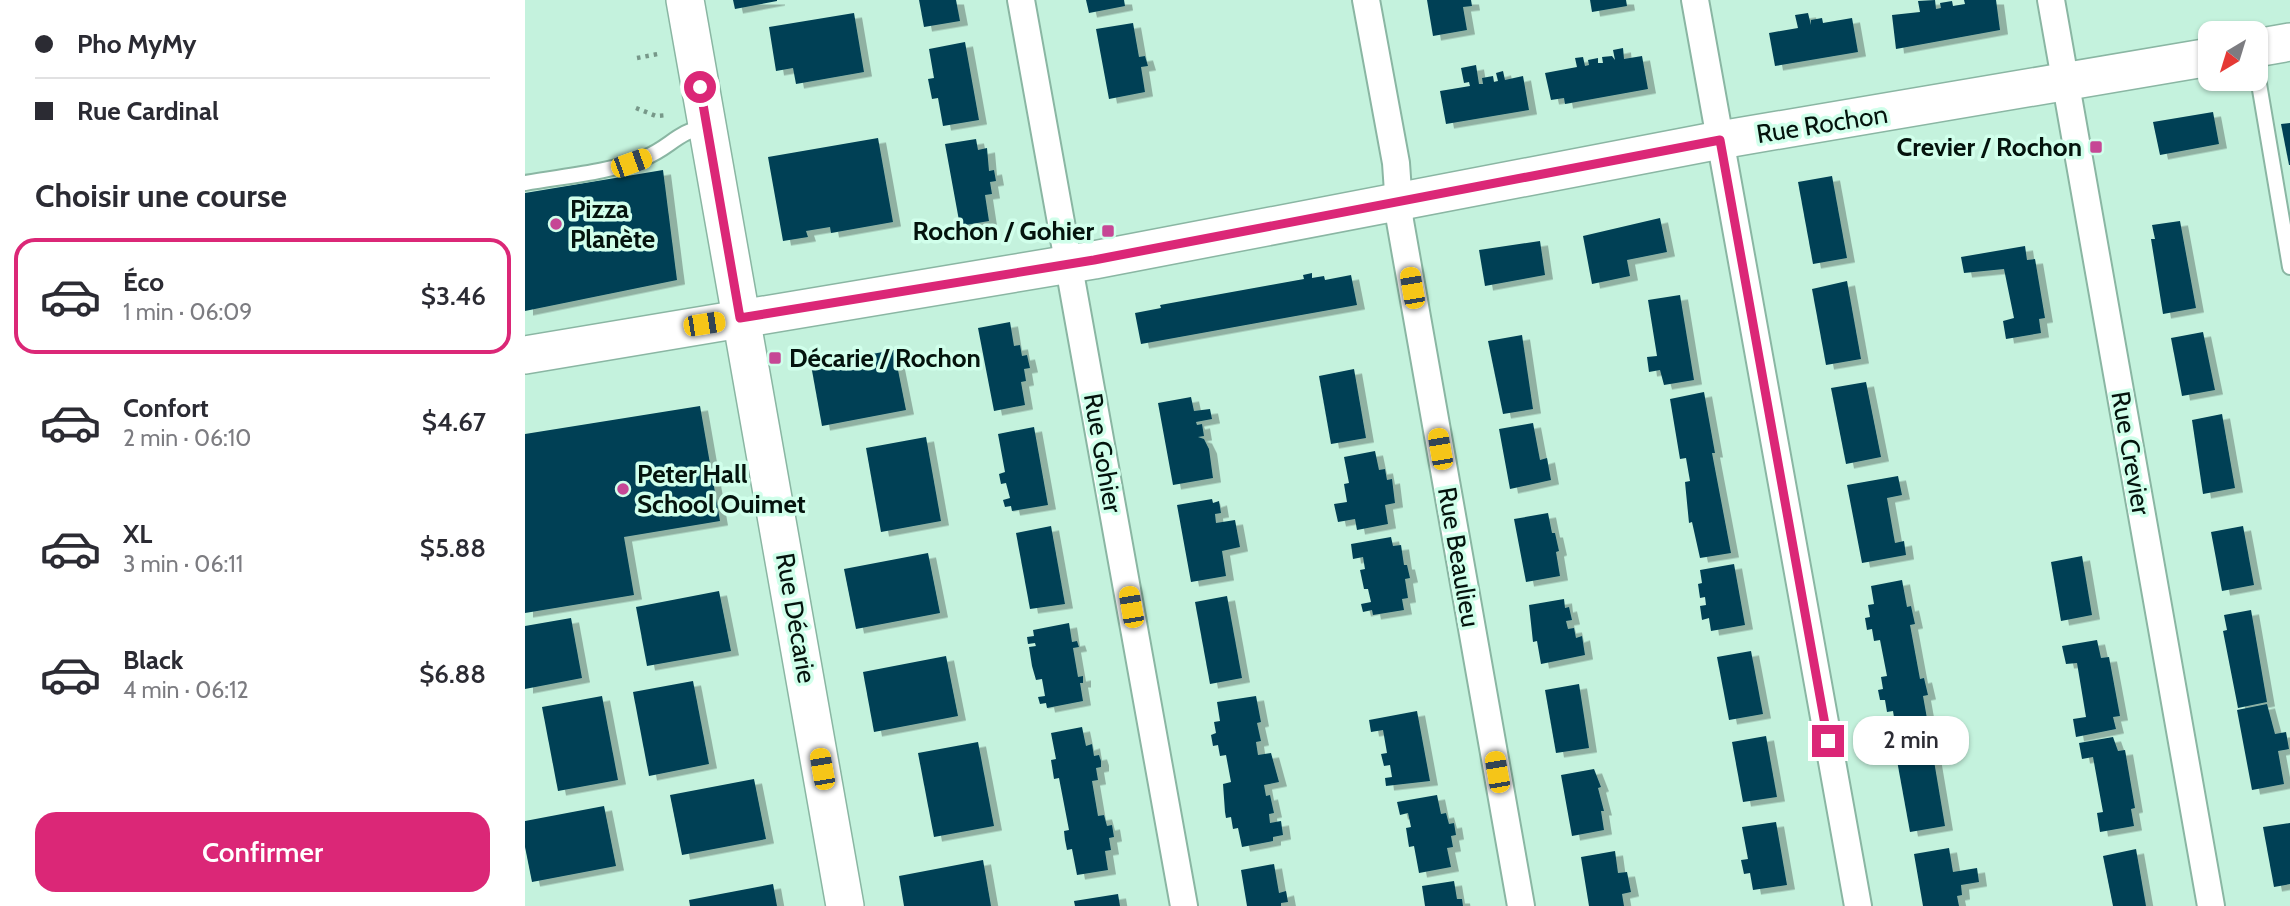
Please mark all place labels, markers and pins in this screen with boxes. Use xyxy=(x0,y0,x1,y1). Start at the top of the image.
place label: Crevier / Rochon xyxy=(1896,131,2082,163)
marker: Crevier / Rochon xyxy=(2088,139,2104,155)
place label: Pizza Planète xyxy=(570,193,655,255)
place label: Rochon / Gohier xyxy=(913,215,1094,247)
marker: Pizza Planète xyxy=(548,216,564,232)
marker: Rochon / Gohier xyxy=(1100,223,1116,239)
place label: Décarie / Rochon xyxy=(789,342,981,374)
marker: Décarie / Rochon xyxy=(767,350,783,366)
place label: Peter Hall School Ouimet xyxy=(637,458,806,520)
marker: Peter Hall School Ouimet xyxy=(615,481,631,497)

